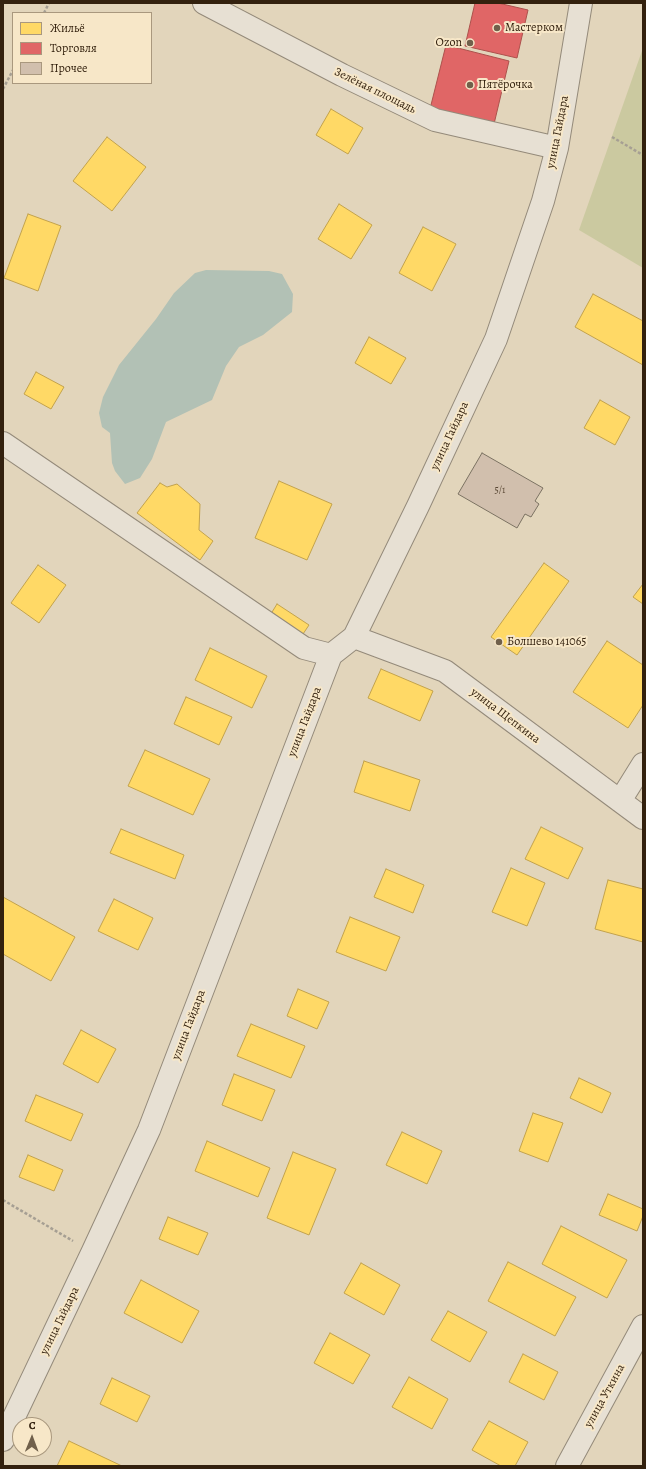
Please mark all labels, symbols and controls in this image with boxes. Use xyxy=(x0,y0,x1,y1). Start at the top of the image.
legend xyxy=(12,12,152,84)
text: Жильё xyxy=(50,20,85,36)
place label: Мастерком xyxy=(505,21,563,35)
marker: Мастерком xyxy=(492,23,502,33)
place label: Ozon xyxy=(436,36,462,50)
marker: Ozon xyxy=(465,38,475,48)
text: Торговля xyxy=(50,40,97,56)
text: Прочее xyxy=(50,60,88,76)
street label: Зелёная площадь xyxy=(332,65,418,117)
place label: Пятёрочка xyxy=(478,78,533,92)
marker: Пятёрочка xyxy=(465,80,475,90)
street label: улица Гайдара xyxy=(544,94,572,170)
street label: улица Гайдара xyxy=(428,399,472,473)
house number: 5/1 xyxy=(494,485,506,497)
place label: Болшево 141065 xyxy=(507,635,586,649)
marker: Болшево 141065 xyxy=(494,637,504,647)
street label: улица Гайдара xyxy=(285,685,325,759)
street label: улица Щепкина xyxy=(467,685,543,747)
street label: улица Гайдара xyxy=(169,988,209,1062)
street label: улица Гайдара xyxy=(37,1285,83,1357)
street label: улица Уткина xyxy=(582,1362,628,1430)
north arrow xyxy=(12,1417,52,1457)
text: С xyxy=(29,1418,36,1433)

